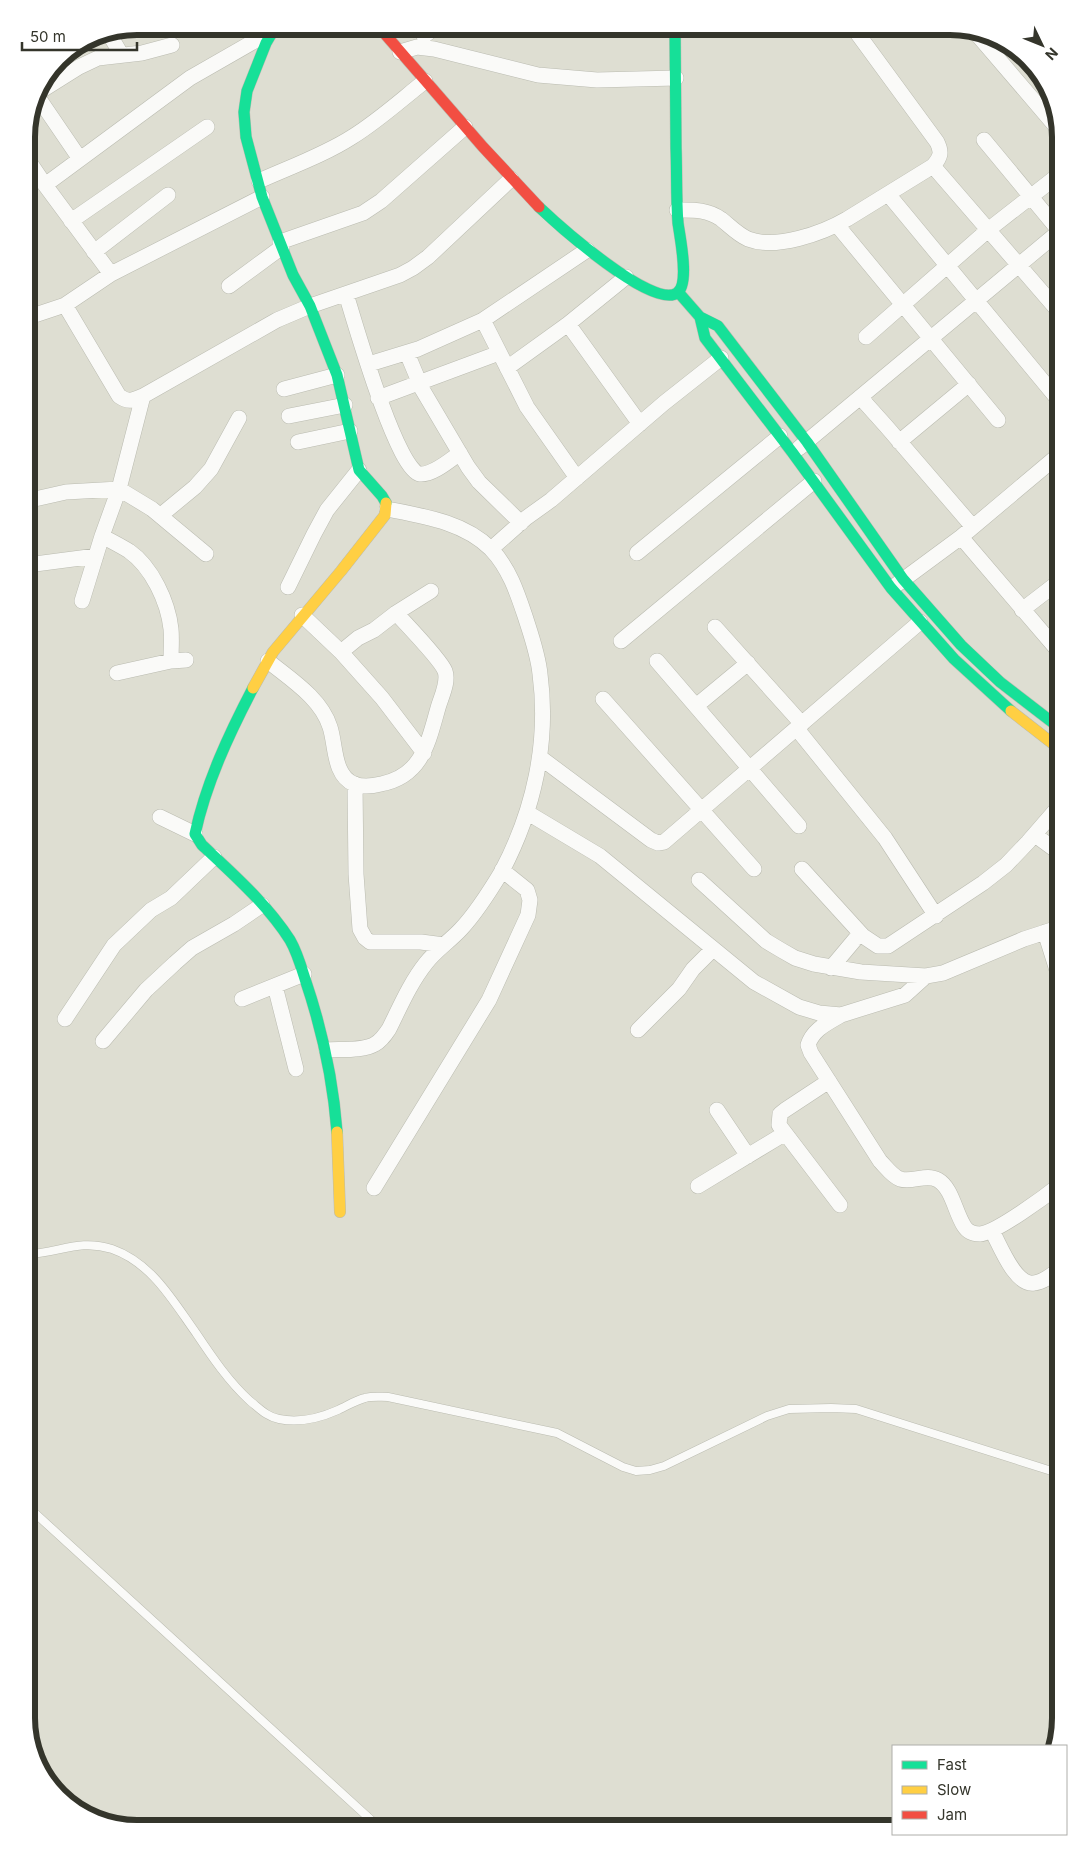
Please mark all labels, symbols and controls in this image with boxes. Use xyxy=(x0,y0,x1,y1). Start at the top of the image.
scale bar xyxy=(22,20,138,52)
north arrow xyxy=(1017,20,1067,70)
text: 50 m xyxy=(30,27,66,46)
text: N xyxy=(1042,45,1062,64)
legend xyxy=(892,1745,1067,1835)
text: Fast xyxy=(937,1755,967,1774)
text: Slow xyxy=(937,1780,971,1799)
text: Jam xyxy=(937,1805,967,1824)

